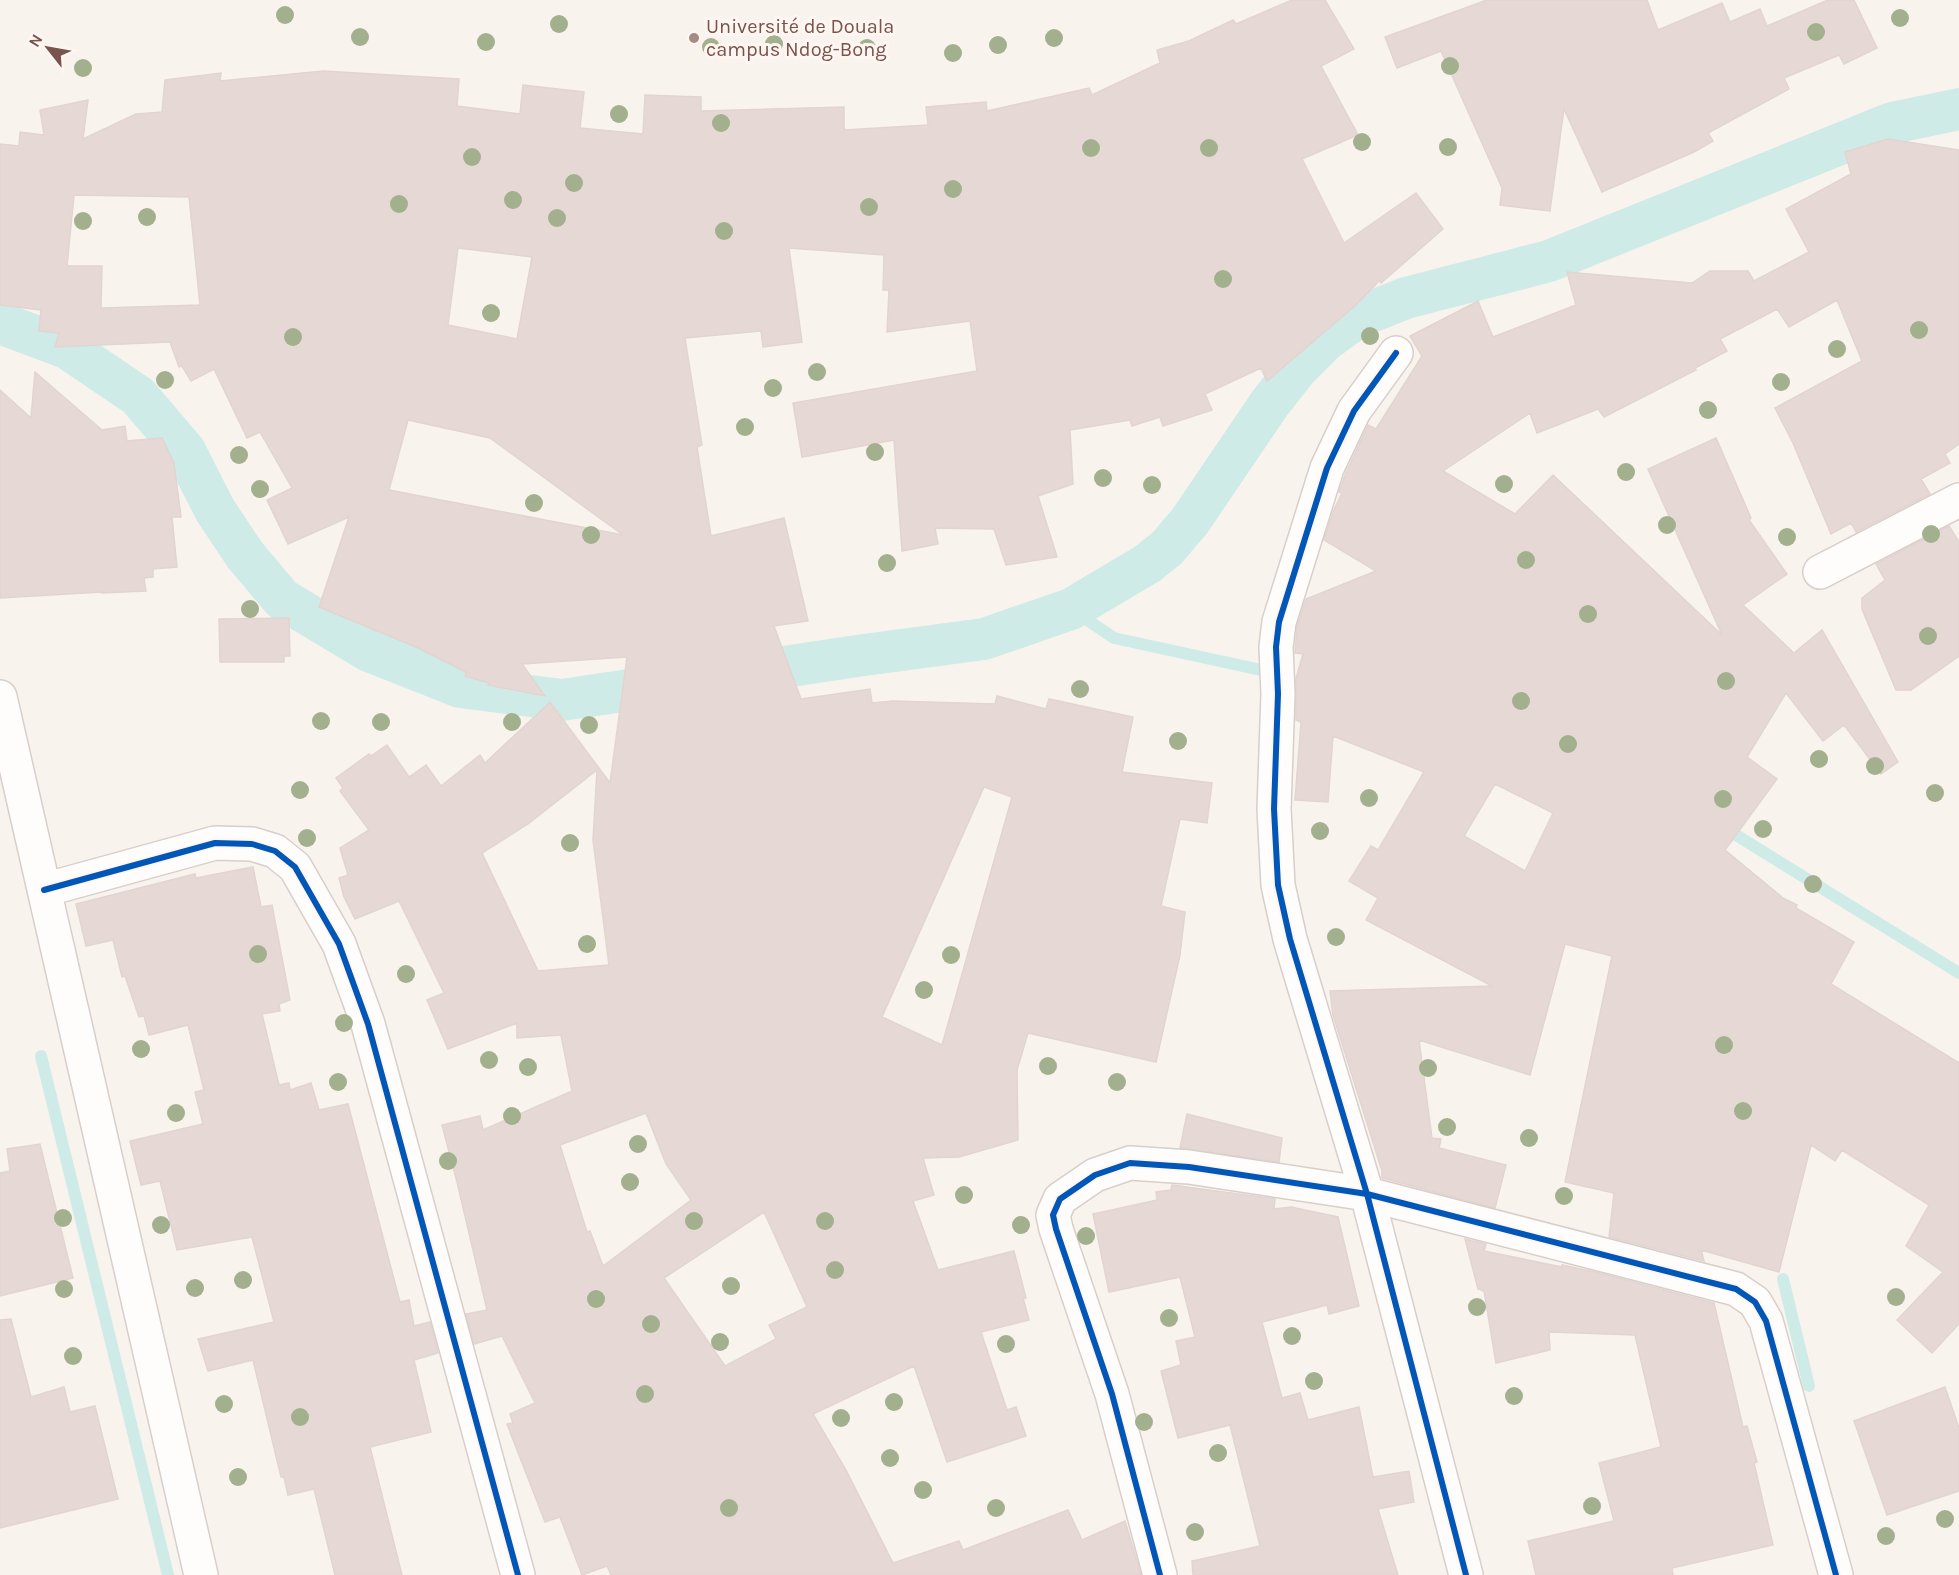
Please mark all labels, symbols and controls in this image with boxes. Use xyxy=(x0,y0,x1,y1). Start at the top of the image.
place label: Université de Douala campus Ndog-Bong xyxy=(706,15,894,61)
north arrow xyxy=(18,18,78,78)
text: N xyxy=(24,31,47,50)
marker: Université de Douala campus Ndog-Bong xyxy=(687,31,701,45)

